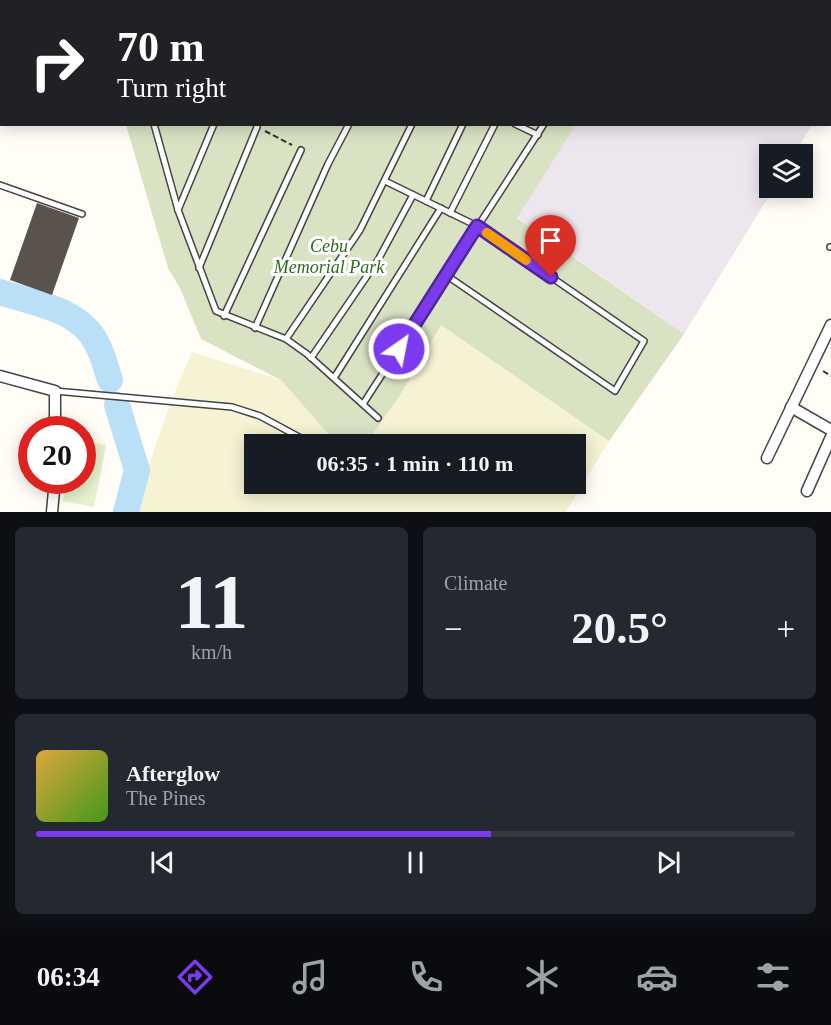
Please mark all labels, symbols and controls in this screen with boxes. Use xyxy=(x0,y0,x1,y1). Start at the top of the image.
icon: right xyxy=(18,24,96,102)
text: 70 m xyxy=(117,24,205,70)
text: Turn right xyxy=(117,73,226,103)
map controls xyxy=(759,144,813,198)
button: layers xyxy=(759,144,813,198)
pin xyxy=(525,215,576,277)
icon: arrive xyxy=(534,224,567,257)
park label: Cebu Memorial Park xyxy=(273,236,385,277)
position arrow xyxy=(367,317,431,381)
speed limit sign: 20 xyxy=(18,416,96,494)
text: 06:35 · 1 min · 110 m xyxy=(317,451,513,476)
text: 11 xyxy=(175,558,248,645)
text: Climate xyxy=(444,572,507,594)
text: 20.5° xyxy=(571,603,668,653)
text: − xyxy=(444,611,463,647)
text: + xyxy=(776,611,795,647)
text: km/h xyxy=(191,641,232,663)
text: Afterglow xyxy=(126,761,220,786)
text: The Pines xyxy=(126,787,205,809)
icon: previous xyxy=(146,846,179,879)
icon: pause xyxy=(399,846,432,879)
icon: next xyxy=(652,846,685,879)
icon: directions xyxy=(174,956,216,998)
icon: music xyxy=(289,956,331,998)
icon: phone xyxy=(405,956,447,998)
icon: climate xyxy=(521,956,563,998)
icon: car xyxy=(636,956,678,998)
icon: filters xyxy=(752,956,794,998)
text: 06:34 xyxy=(37,962,100,992)

